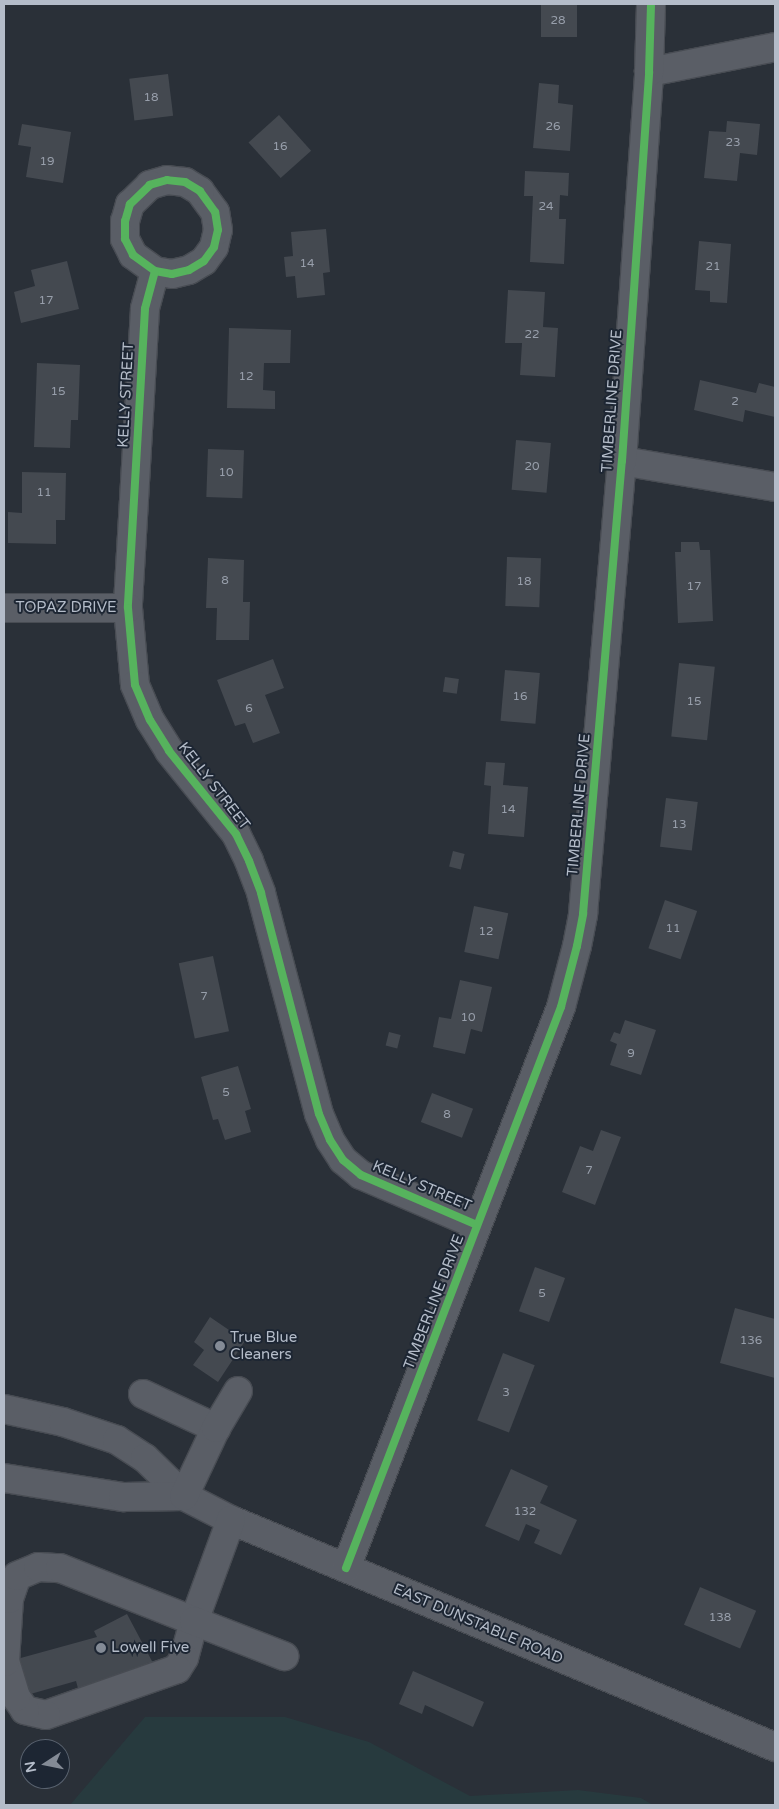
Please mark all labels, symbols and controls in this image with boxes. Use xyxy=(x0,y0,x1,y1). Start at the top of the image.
house number: 28 xyxy=(550,14,566,28)
house number: 18 xyxy=(143,91,159,105)
house number: 26 xyxy=(545,120,561,134)
house number: 23 xyxy=(725,136,741,150)
house number: 16 xyxy=(272,140,288,154)
house number: 19 xyxy=(39,155,55,169)
house number: 24 xyxy=(538,200,554,214)
house number: 14 xyxy=(299,257,315,271)
house number: 21 xyxy=(705,260,721,274)
house number: 17 xyxy=(38,294,54,308)
house number: 22 xyxy=(524,328,540,342)
street label: TIMBERLINE DRIVE xyxy=(598,329,626,473)
street label: KELLY STREET xyxy=(114,342,138,448)
house number: 12 xyxy=(238,370,254,384)
house number: 15 xyxy=(50,385,66,399)
house number: 2 xyxy=(731,395,739,409)
house number: 20 xyxy=(524,460,540,474)
house number: 10 xyxy=(218,466,234,480)
house number: 11 xyxy=(36,486,52,500)
house number: 8 xyxy=(221,574,229,588)
house number: 18 xyxy=(516,575,532,589)
house number: 17 xyxy=(686,580,702,594)
street label: TOPAZ DRIVE xyxy=(15,599,117,617)
house number: 16 xyxy=(512,690,528,704)
house number: 15 xyxy=(686,695,702,709)
house number: 6 xyxy=(245,702,253,716)
street label: TIMBERLINE DRIVE xyxy=(564,733,594,877)
street label: KELLY STREET xyxy=(174,739,254,833)
house number: 14 xyxy=(500,803,516,817)
house number: 13 xyxy=(671,818,687,832)
house number: 11 xyxy=(665,922,681,936)
house number: 12 xyxy=(478,925,494,939)
house number: 7 xyxy=(200,990,208,1004)
house number: 10 xyxy=(460,1011,476,1025)
house number: 9 xyxy=(627,1047,635,1061)
house number: 5 xyxy=(222,1086,230,1100)
house number: 8 xyxy=(443,1108,451,1122)
street label: KELLY STREET xyxy=(370,1157,474,1215)
house number: 7 xyxy=(585,1164,593,1178)
street label: TIMBERLINE DRIVE xyxy=(400,1232,468,1372)
house number: 5 xyxy=(538,1287,546,1301)
place label: True Blue Cleaners xyxy=(230,1328,297,1363)
house number: 136 xyxy=(740,1334,762,1348)
marker: True Blue Cleaners xyxy=(214,1340,226,1352)
house number: 3 xyxy=(502,1386,510,1400)
house number: 132 xyxy=(514,1505,536,1519)
street label: EAST DUNSTABLE ROAD xyxy=(390,1580,566,1668)
house number: 138 xyxy=(709,1611,731,1625)
place label: Lowell Five xyxy=(111,1639,189,1657)
marker: Lowell Five xyxy=(95,1642,107,1654)
north arrow xyxy=(20,1739,70,1789)
text: N xyxy=(21,1760,40,1774)

